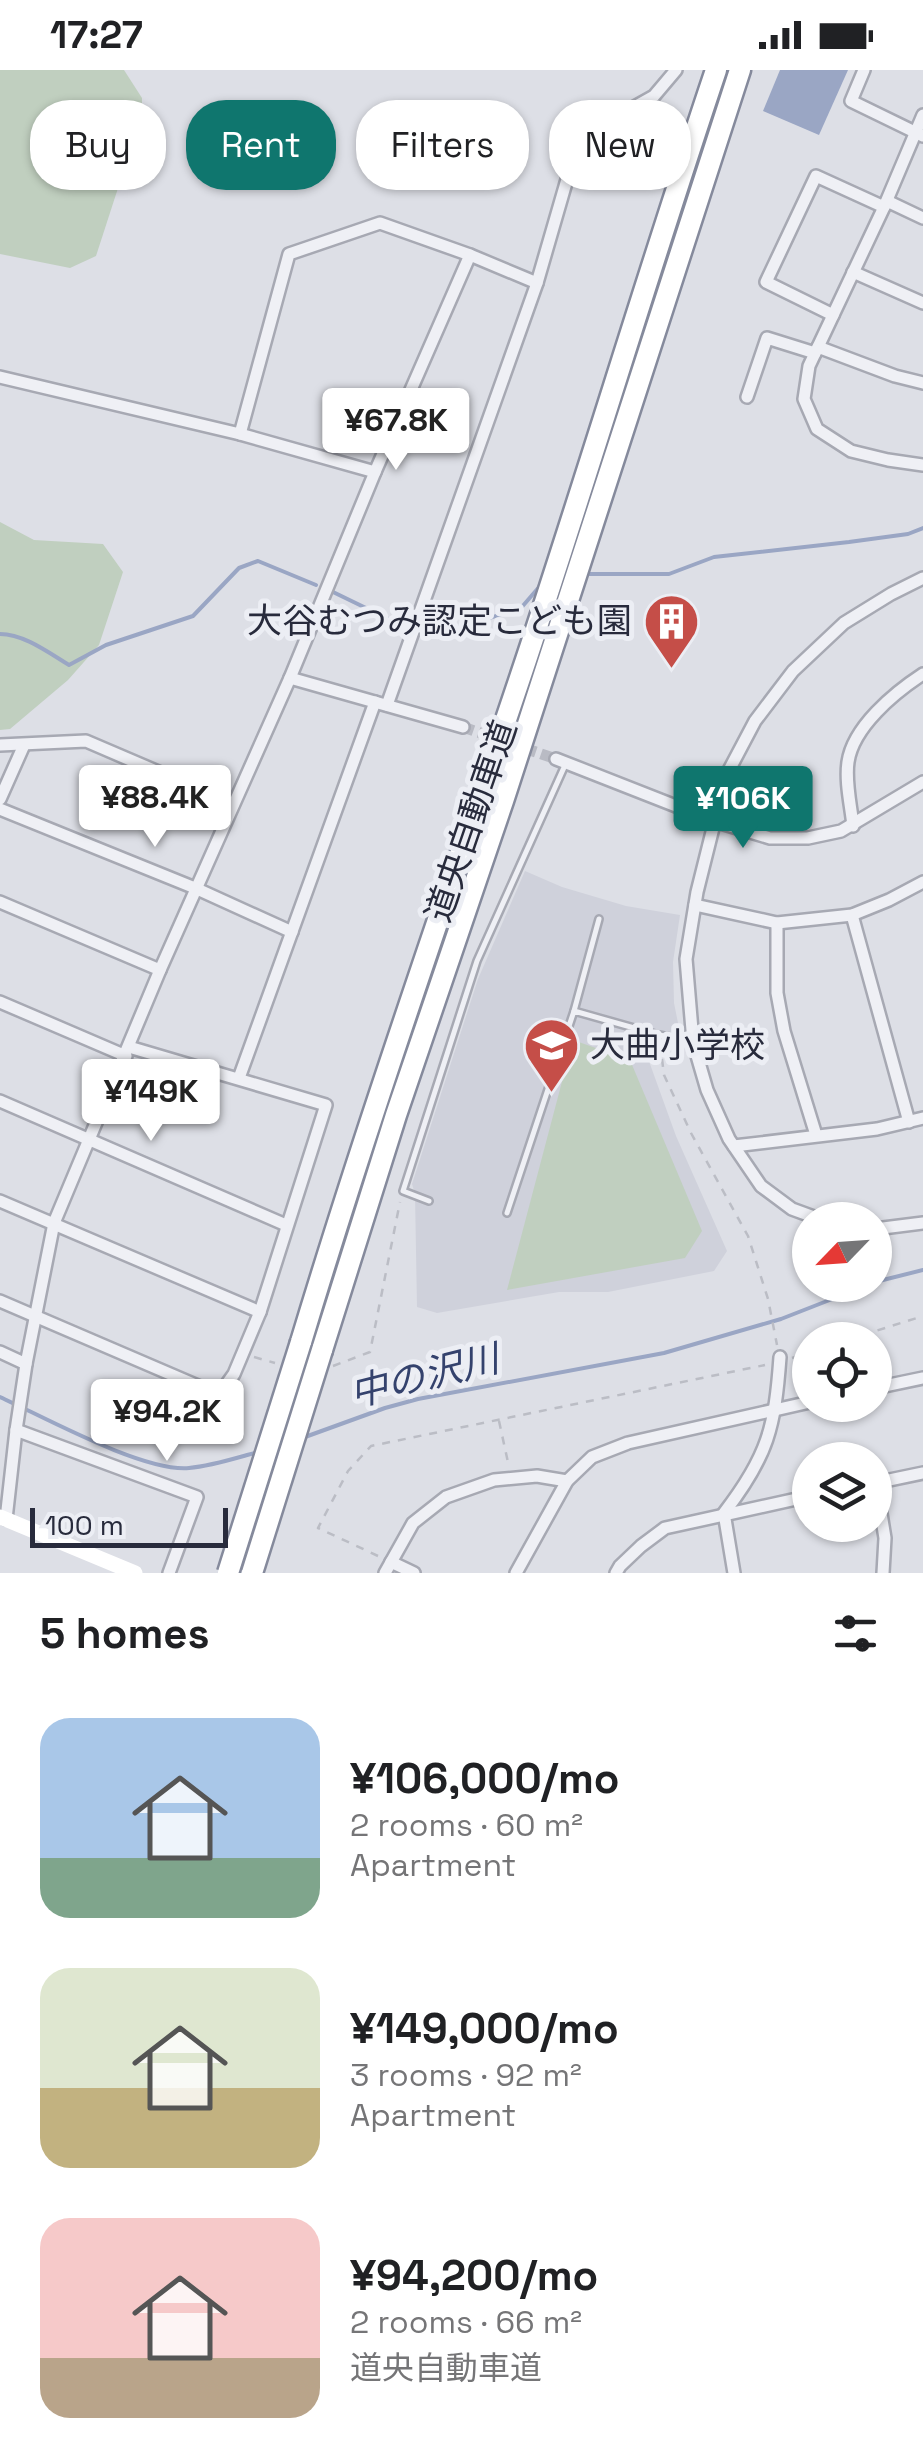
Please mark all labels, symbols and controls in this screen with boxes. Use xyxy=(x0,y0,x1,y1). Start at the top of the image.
text: 17:27 xyxy=(50,11,143,59)
chip: Buy xyxy=(30,100,166,190)
chip: Rent xyxy=(186,100,336,190)
chip: Filters xyxy=(356,100,529,190)
chip: New xyxy=(549,100,691,190)
pin: ¥67.8K xyxy=(315,388,477,473)
text: ¥67.8K xyxy=(344,400,448,440)
building icon: 大谷むつみ認定こども園 xyxy=(641,591,701,670)
place label: 大谷むつみ認定こども園 xyxy=(247,599,632,643)
street label: 道央自動車道 xyxy=(416,715,526,927)
pin: ¥88.4K xyxy=(74,765,236,850)
pin: ¥106K xyxy=(673,766,813,851)
text: ¥88.4K xyxy=(101,777,209,817)
text: ¥106K xyxy=(696,778,790,818)
school or university icon: 大曲小学校 xyxy=(521,1015,581,1094)
place label: 大曲小学校 xyxy=(590,1023,765,1067)
pin: ¥149K xyxy=(81,1059,221,1144)
text: ¥149K xyxy=(104,1071,198,1111)
north arrow xyxy=(792,1202,892,1302)
map controls xyxy=(792,1202,892,1542)
button: locate xyxy=(792,1322,892,1422)
water label: 中の沢川 xyxy=(344,1333,507,1418)
pin: ¥94.2K xyxy=(86,1379,248,1464)
text: ¥94.2K xyxy=(113,1391,221,1431)
button: layers xyxy=(792,1442,892,1542)
scale bar xyxy=(30,1503,228,1548)
text: 100 m xyxy=(45,1507,124,1543)
icon: filters xyxy=(828,1606,883,1661)
text: 5 homes xyxy=(40,1607,210,1660)
text: ¥106,000/mo xyxy=(350,1752,619,1805)
icon: home xyxy=(120,1758,240,1878)
text: 2 rooms · 60 m² xyxy=(350,1805,583,1845)
text: Apartment xyxy=(350,1845,516,1885)
text: ¥149,000/mo xyxy=(350,2002,619,2055)
icon: home xyxy=(120,2008,240,2128)
text: 3 rooms · 92 m² xyxy=(350,2055,582,2095)
text: Apartment xyxy=(350,2095,516,2135)
text: ¥94,200/mo xyxy=(350,2249,598,2302)
icon: home xyxy=(120,2258,240,2378)
text: 2 rooms · 66 m² xyxy=(350,2302,582,2342)
text: 道央自動車道 xyxy=(350,2348,542,2388)

